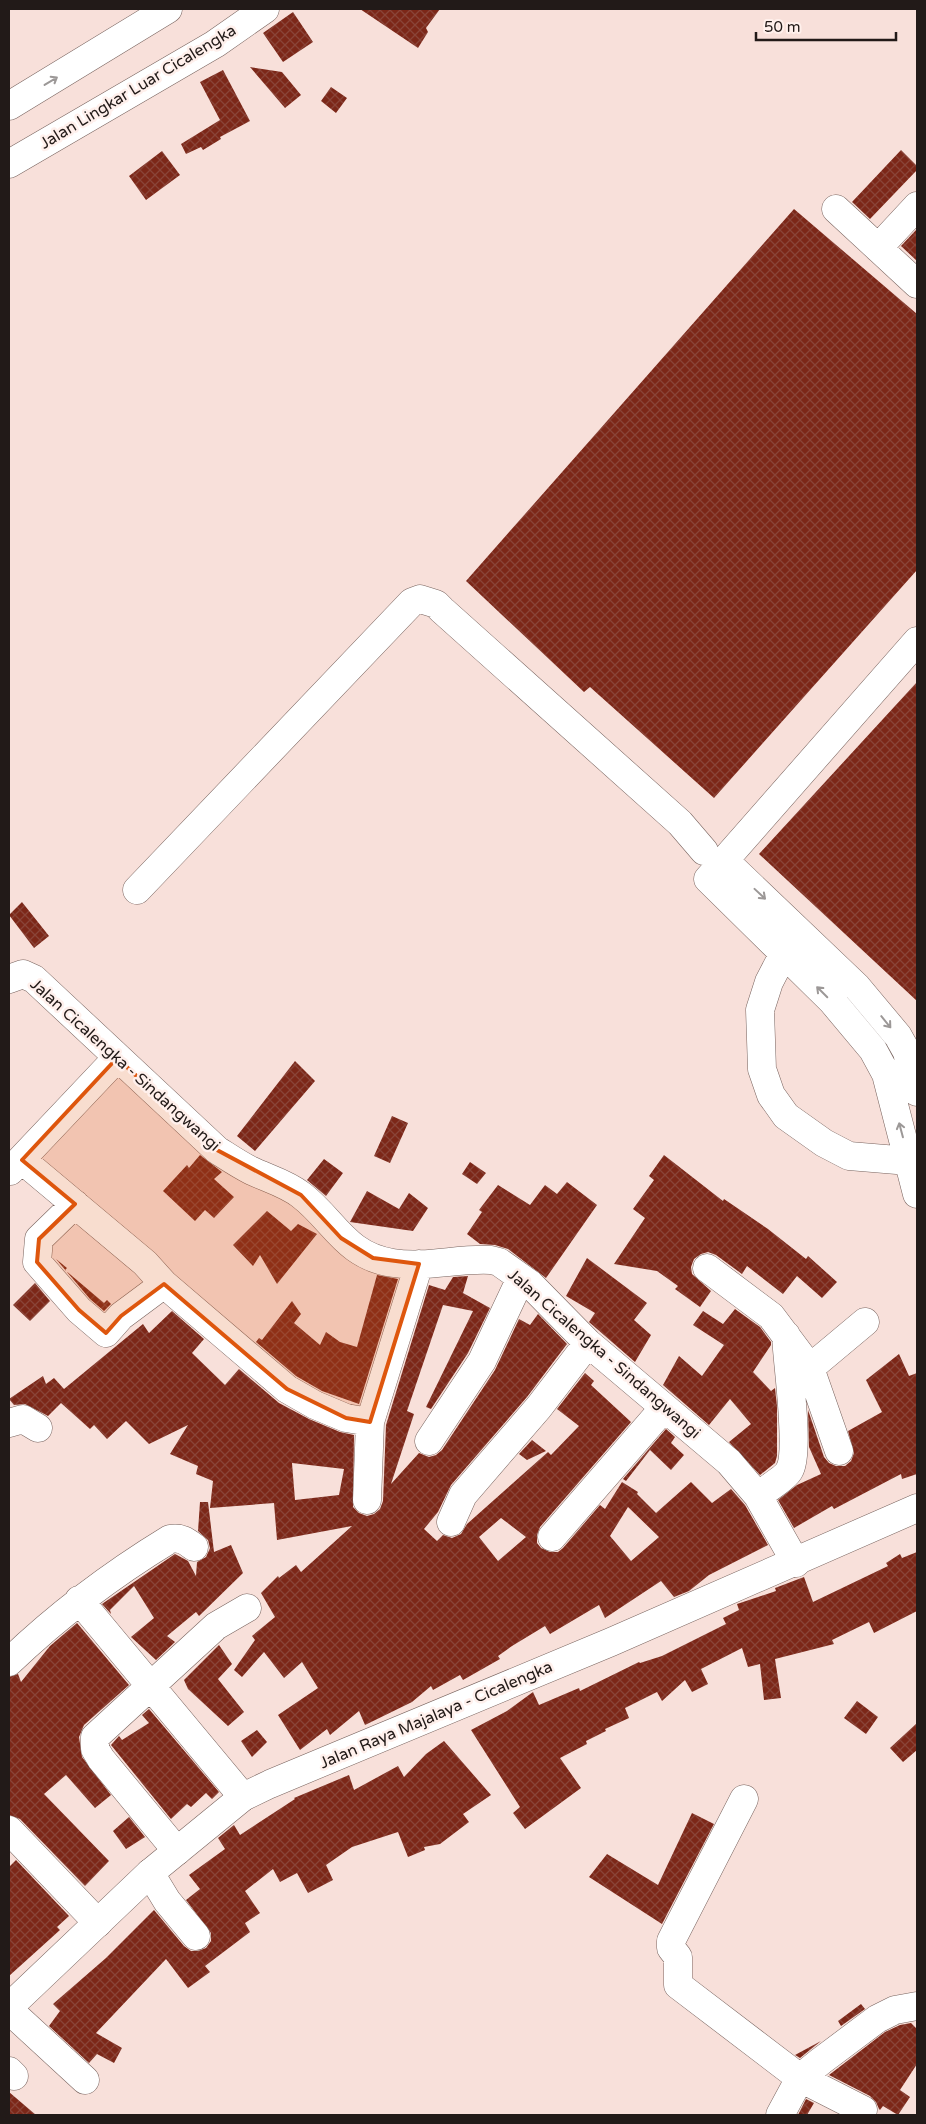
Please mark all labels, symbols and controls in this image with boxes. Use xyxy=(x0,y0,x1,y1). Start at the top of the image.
scale bar xyxy=(756,10,896,42)
text: 50 m xyxy=(764,18,801,36)
street label: Jalan Lingkar Luar Cicalengka xyxy=(36,20,240,154)
one-way arrow xyxy=(43,76,57,86)
one-way arrow xyxy=(753,888,766,900)
street label: Jalan Cicalengka - Sindangwangi xyxy=(26,974,224,1156)
one-way arrow xyxy=(816,986,829,998)
one-way arrow xyxy=(881,1015,892,1028)
one-way arrow xyxy=(896,1123,905,1139)
street label: Jalan Cicalengka - Sindangwangi xyxy=(503,1265,705,1443)
street label: Jalan Raya Majalaya - Cicalengka xyxy=(317,1657,555,1773)

